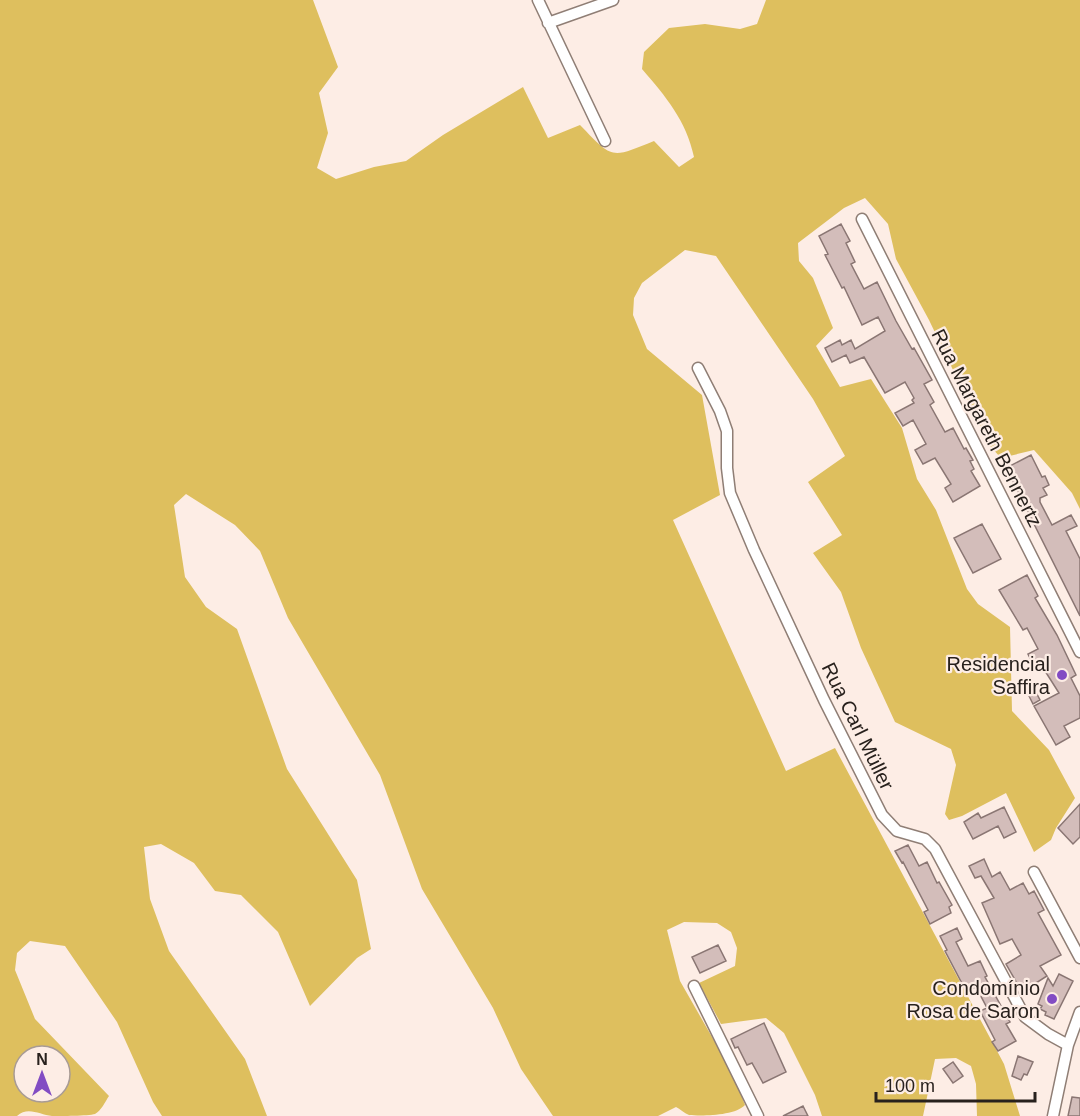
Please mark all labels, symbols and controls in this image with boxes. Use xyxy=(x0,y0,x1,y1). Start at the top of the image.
street label: Rua Margareth Bennertz xyxy=(927,325,1047,531)
place label: Residencial Saffira xyxy=(947,653,1051,698)
street label: Rua Carl Müller xyxy=(818,659,898,794)
marker: Residencial Saffira xyxy=(1055,668,1069,682)
place label: Condomínio Rosa de Saron xyxy=(907,977,1040,1022)
marker: Condomínio Rosa de Saron xyxy=(1045,992,1059,1006)
north arrow xyxy=(12,1044,72,1104)
text: N xyxy=(36,1051,48,1068)
scale bar xyxy=(876,1065,1035,1103)
text: 100 m xyxy=(885,1076,935,1096)

